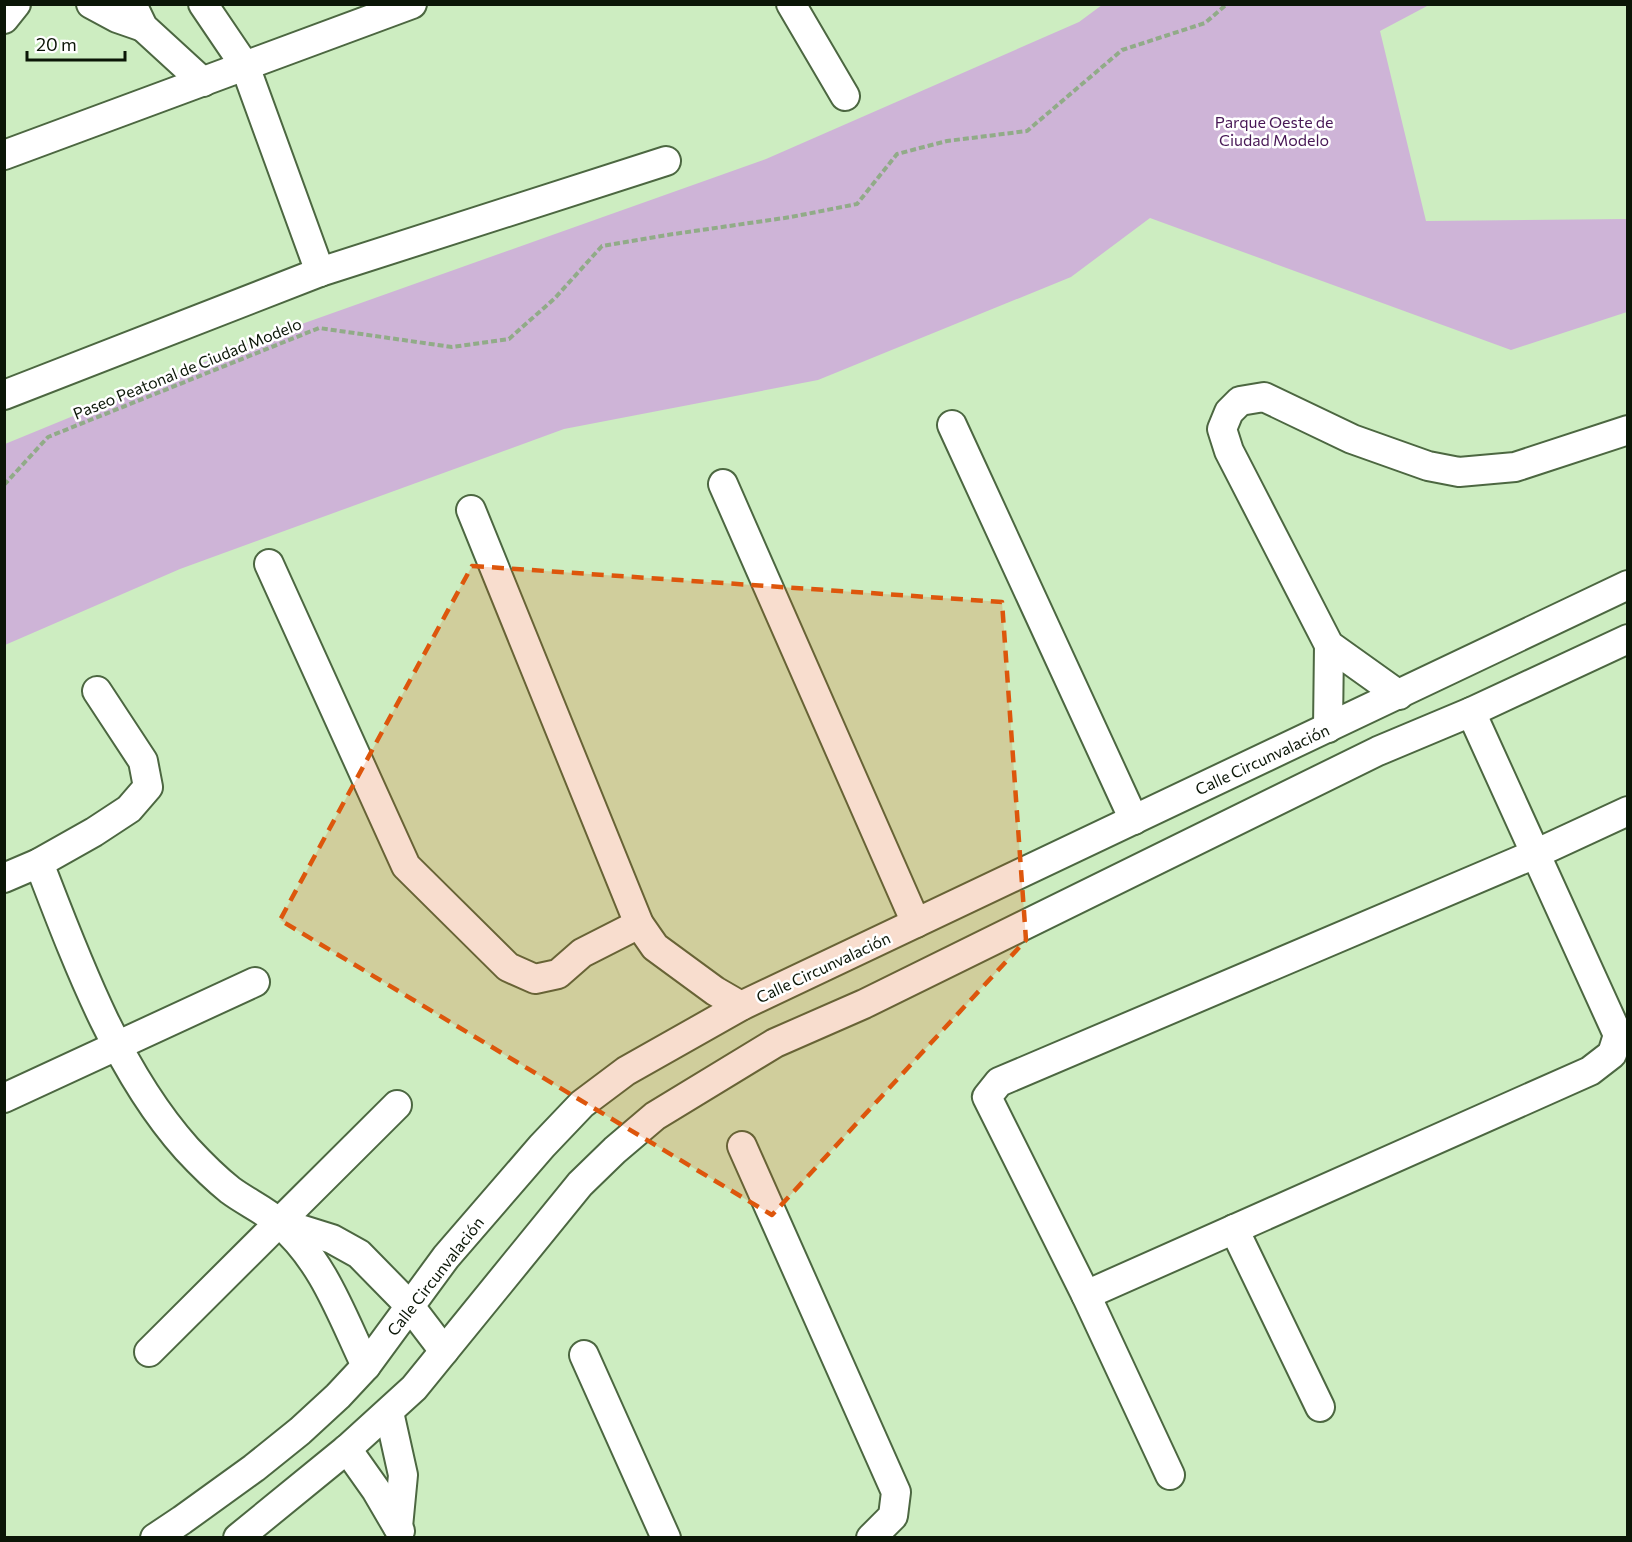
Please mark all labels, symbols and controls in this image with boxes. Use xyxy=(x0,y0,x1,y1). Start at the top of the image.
scale bar xyxy=(27,24,124,62)
text: 20 m xyxy=(36,33,77,55)
park label: Parque Oeste de Ciudad Modelo xyxy=(1215,112,1333,149)
street label: Paseo Peatonal de Ciudad Modelo xyxy=(70,313,304,423)
street label: Calle Circunvalación xyxy=(1192,720,1332,798)
street label: Calle Circunvalación xyxy=(753,928,893,1006)
street label: Calle Circunvalación xyxy=(383,1213,487,1339)

